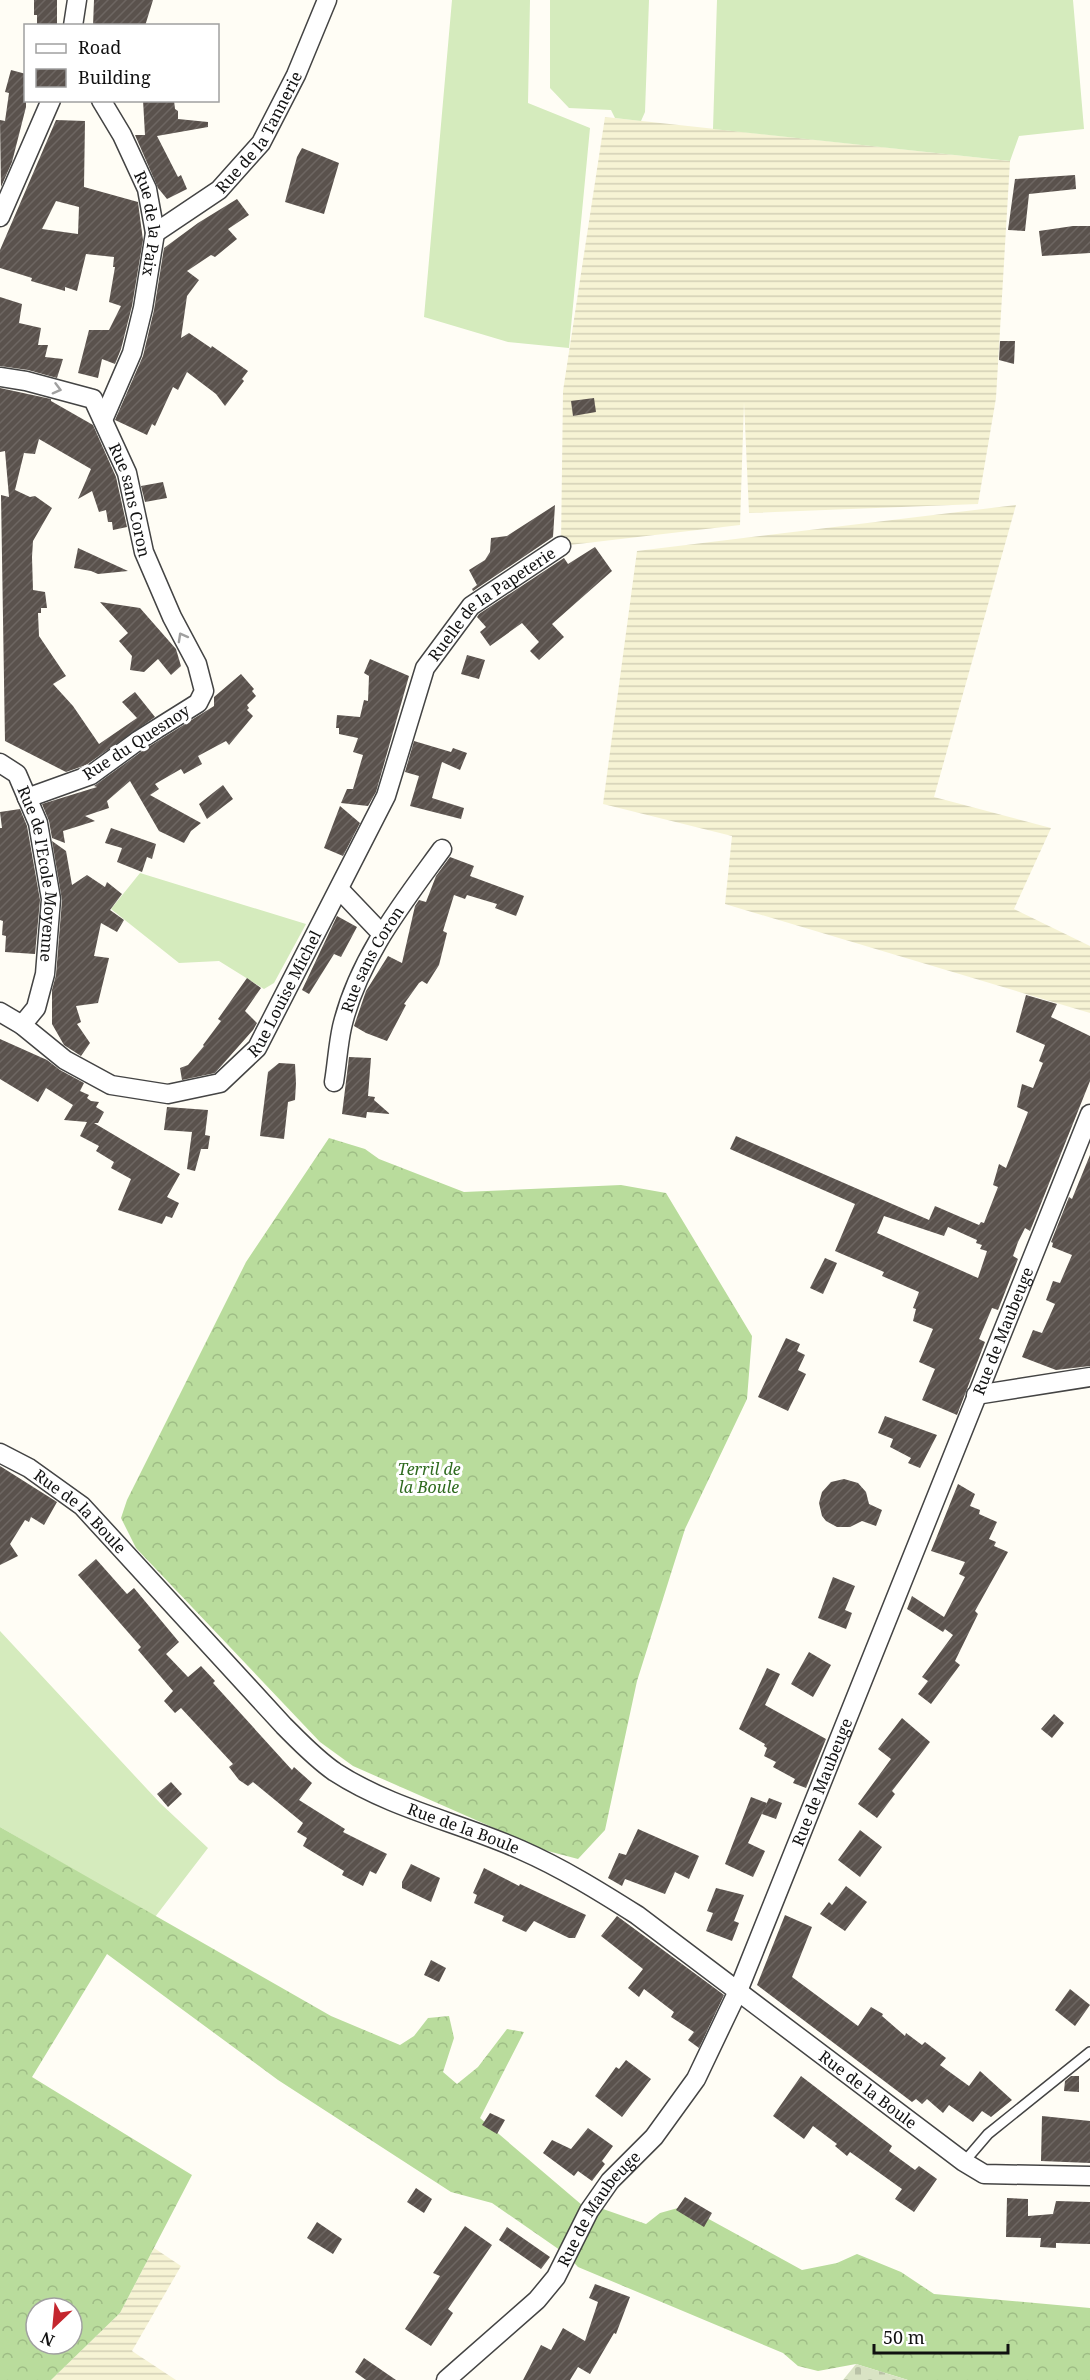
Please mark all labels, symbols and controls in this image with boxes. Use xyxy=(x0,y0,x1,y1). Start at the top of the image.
legend xyxy=(24,24,219,102)
text: Road xyxy=(78,35,121,59)
text: Building xyxy=(78,65,151,89)
street label: Rue de la Tannerie xyxy=(210,67,307,198)
street label: Rue de la Paix xyxy=(129,167,166,278)
one-way arrow xyxy=(52,382,62,395)
street label: Rue sans Coron xyxy=(104,439,156,559)
street label: Ruelle de la Papeterie xyxy=(423,542,560,665)
one-way arrow xyxy=(178,632,189,643)
street label: Rue du Quesnoy xyxy=(78,699,195,785)
street label: Rue de l'Ecole Moyenne xyxy=(12,782,63,963)
street label: Rue sans Coron xyxy=(336,902,409,1015)
street label: Rue Louise Michel xyxy=(243,927,326,1062)
street label: Rue de Maubeuge xyxy=(967,1264,1038,1398)
park label: Terril de la Boule xyxy=(397,1458,461,1498)
street label: Rue de la Boule xyxy=(30,1464,131,1558)
street label: Rue de Maubeuge xyxy=(786,1715,857,1849)
street label: Rue de la Boule xyxy=(405,1798,523,1859)
street label: Rue de la Boule xyxy=(814,2045,922,2134)
street label: Rue de Maubeuge xyxy=(552,2146,645,2270)
north arrow xyxy=(24,2296,84,2356)
scale bar xyxy=(874,2317,1008,2355)
text: 50 m xyxy=(883,2325,925,2349)
text: N xyxy=(37,2327,58,2352)

